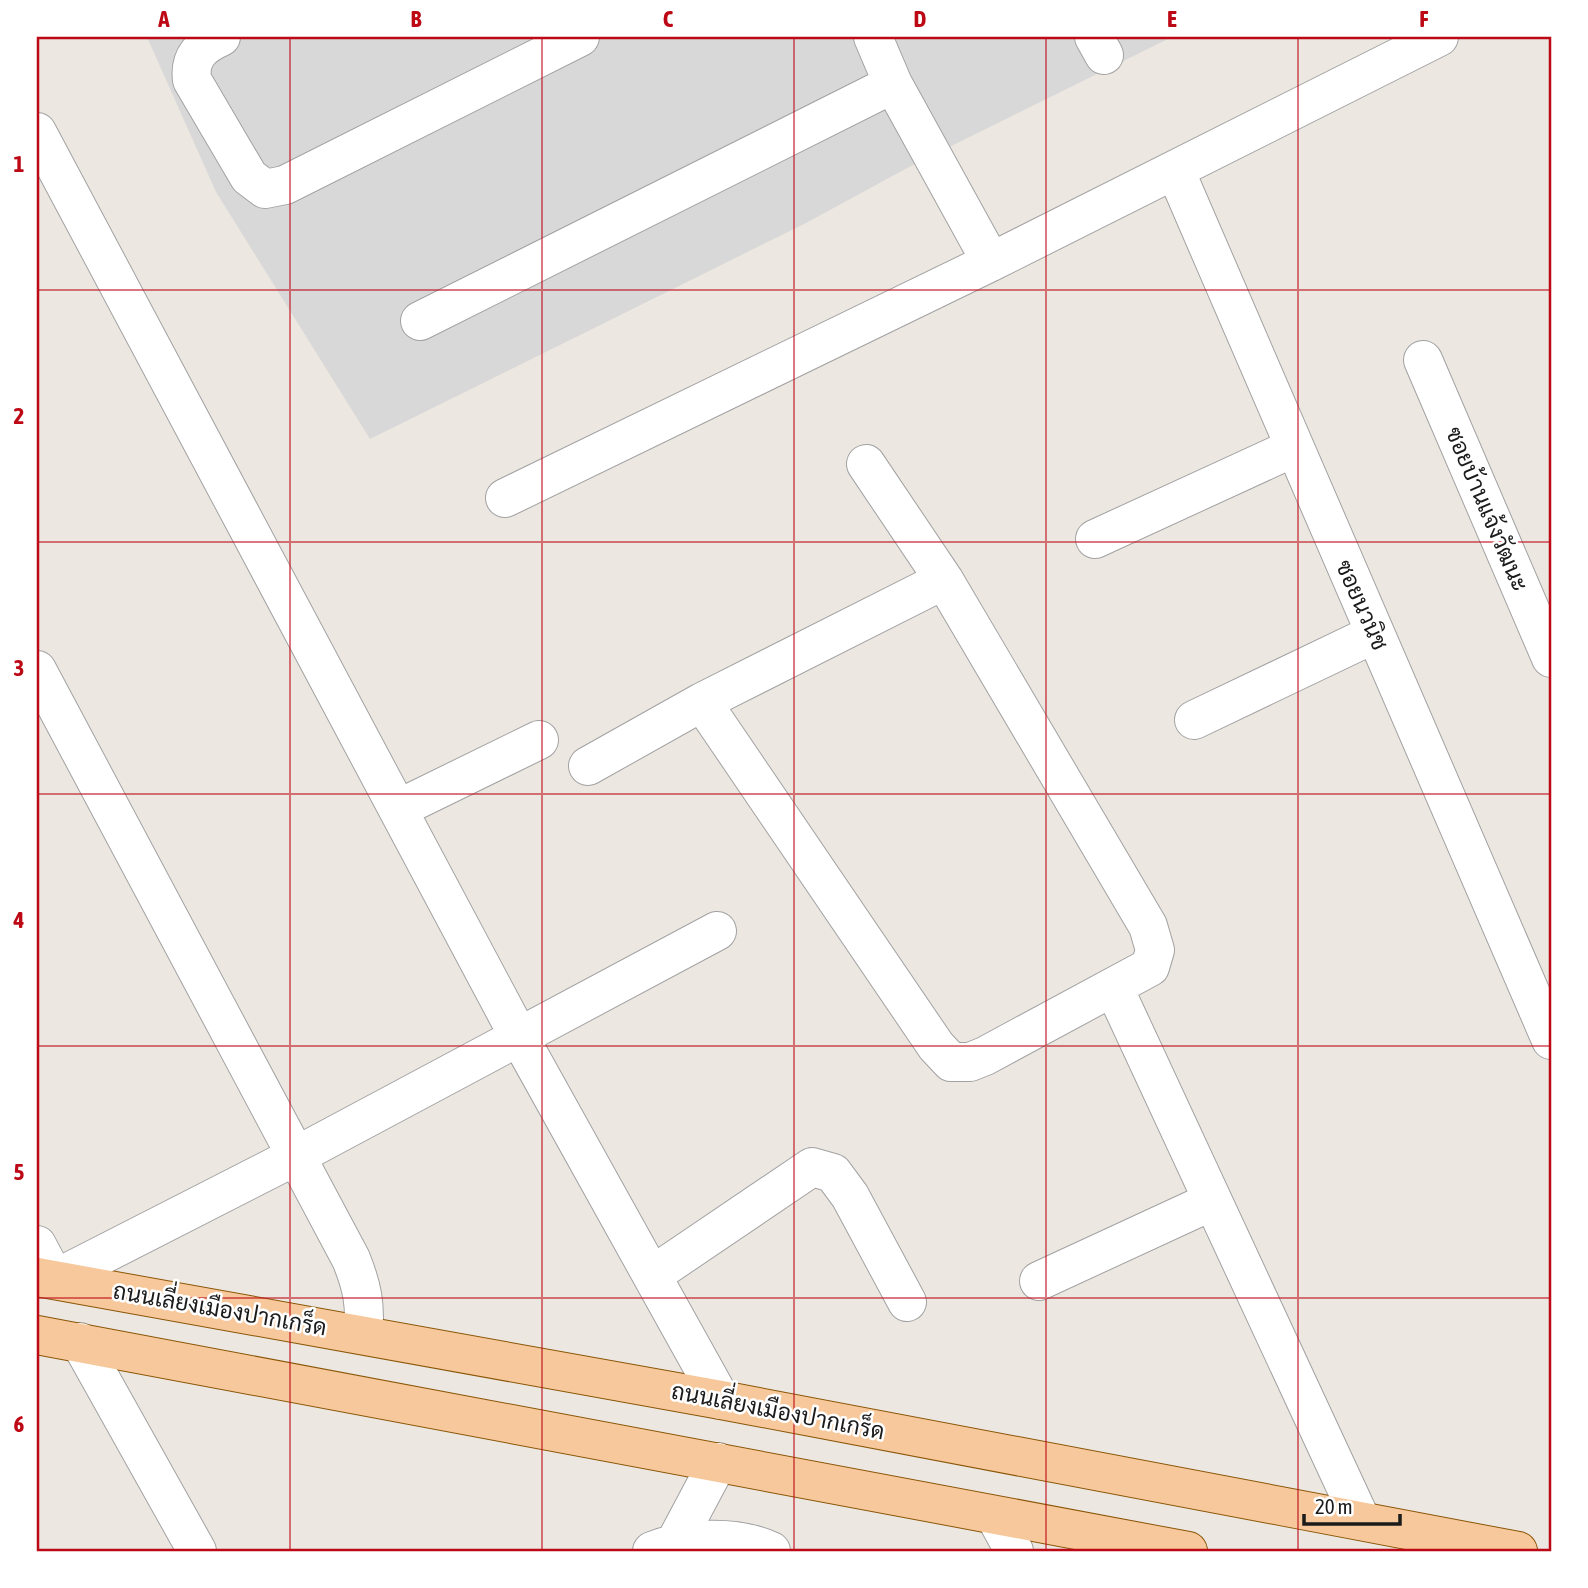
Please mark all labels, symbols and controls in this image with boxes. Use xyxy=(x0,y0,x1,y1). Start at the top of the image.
text: A xyxy=(157,6,170,32)
text: B xyxy=(411,6,422,32)
text: C xyxy=(663,6,674,32)
text: D xyxy=(914,6,927,32)
text: E xyxy=(1167,6,1177,32)
text: F xyxy=(1419,6,1429,32)
text: 1 xyxy=(14,151,25,177)
text: 2 xyxy=(14,403,24,429)
street label: ซอยบ้านแจ้งวัฒนะ xyxy=(1441,422,1535,595)
street label: ซอยนวนิช xyxy=(1331,556,1394,654)
text: 3 xyxy=(14,655,24,681)
text: 4 xyxy=(13,907,25,933)
text: 5 xyxy=(14,1159,25,1185)
street label: ถนนเลี่ยงเมืองปากเกร็ด xyxy=(111,1270,330,1341)
street label: ถนนเลี่ยงเมืองปากเกร็ด xyxy=(669,1370,888,1444)
text: 6 xyxy=(14,1411,25,1437)
scale bar xyxy=(1304,1483,1401,1527)
text: 20 m xyxy=(1315,1494,1353,1518)

